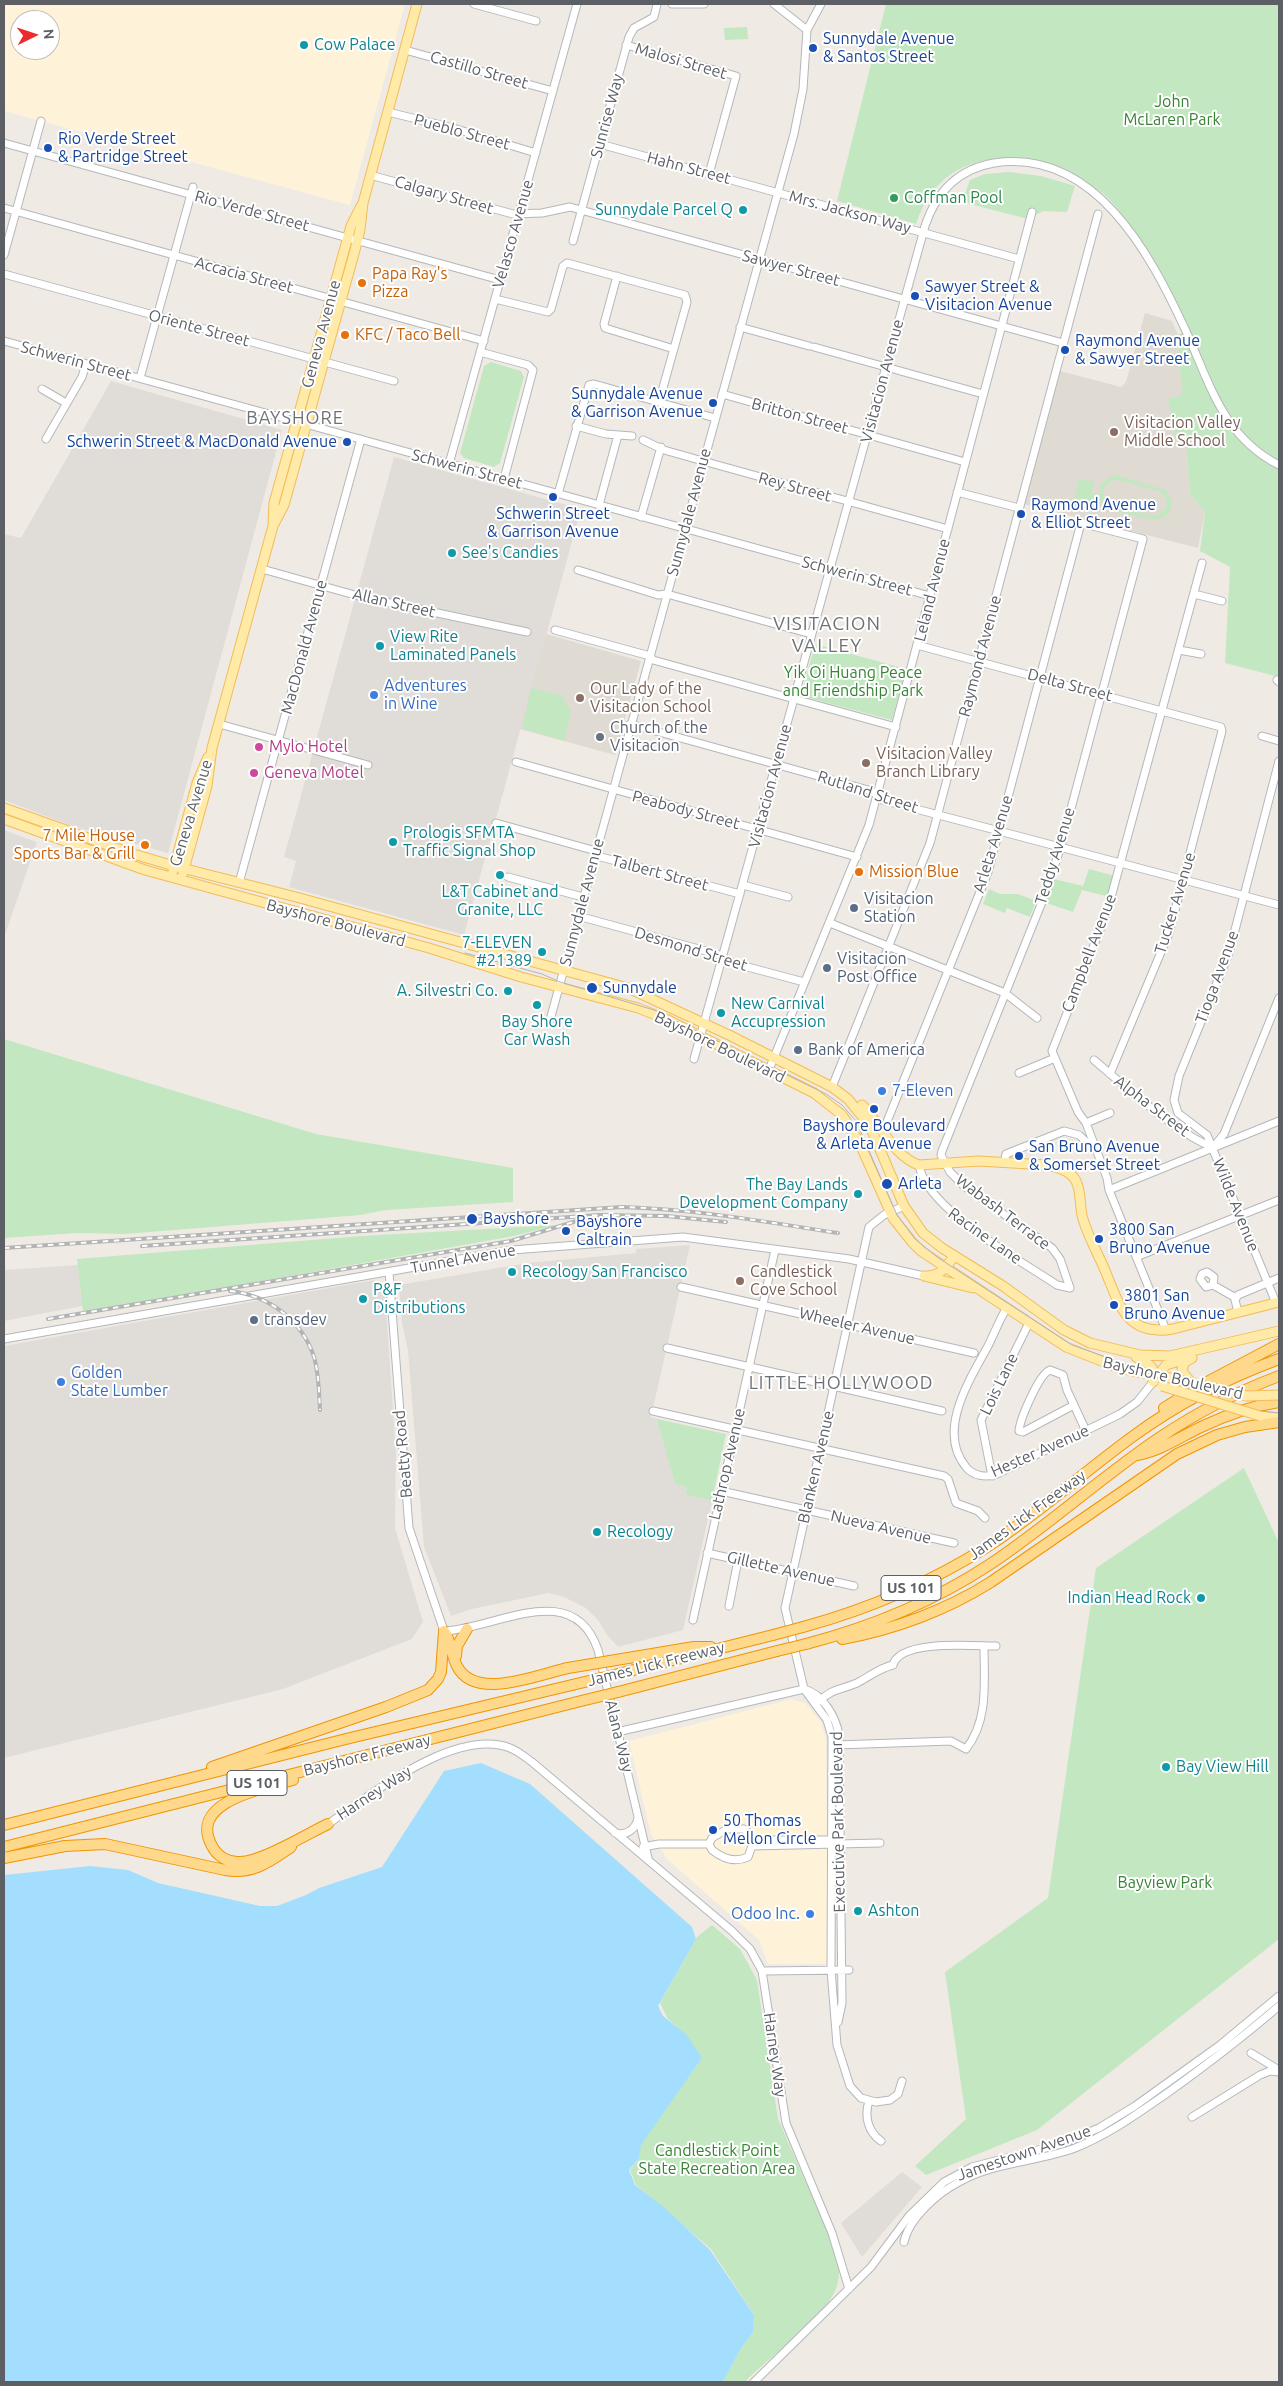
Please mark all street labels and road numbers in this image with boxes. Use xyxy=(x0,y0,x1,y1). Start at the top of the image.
street label: Malosi Street xyxy=(633,39,729,83)
street label: Castillo Street xyxy=(428,47,530,93)
street label: Sunrise Way xyxy=(587,72,627,160)
street label: Pueblo Street xyxy=(412,110,512,154)
street label: Hahn Street xyxy=(645,148,733,188)
street label: Calgary Street xyxy=(392,172,496,218)
street label: Velasco Avenue xyxy=(488,177,538,291)
street label: Rio Verde Street xyxy=(193,186,311,236)
street label: Mrs. Jackson Way xyxy=(787,186,913,238)
street label: Sawyer Street xyxy=(740,246,842,290)
street label: Accacia Street xyxy=(193,253,295,297)
street label: Geneva Avenue xyxy=(297,278,345,390)
street label: Oriente Street xyxy=(146,305,252,351)
street label: Visitacion Avenue xyxy=(856,317,908,445)
street label: Schwerin Street xyxy=(19,337,133,385)
street label: Britton Street xyxy=(749,394,851,438)
street label: Schwerin Street xyxy=(410,445,524,493)
street label: Sunnydale Avenue xyxy=(663,446,715,578)
street label: Rey Street xyxy=(756,468,834,506)
street label: Leland Avenue xyxy=(910,537,954,643)
street label: Schwerin Street xyxy=(800,552,914,600)
street label: MacDonald Avenue xyxy=(277,578,331,716)
street label: Allan Street xyxy=(351,584,437,622)
street label: Raymond Avenue xyxy=(955,593,1005,719)
street label: Delta Street xyxy=(1025,664,1115,706)
street label: Visitacion Avenue xyxy=(744,722,796,850)
street label: Geneva Avenue xyxy=(166,757,216,869)
street label: Rutland Street xyxy=(815,767,921,817)
street label: Peabody Street xyxy=(630,786,742,834)
street label: Arleta Avenue xyxy=(969,793,1017,895)
street label: Teddy Avenue xyxy=(1031,805,1079,907)
street label: Sunnydale Avenue xyxy=(556,836,608,968)
street label: Tucker Avenue xyxy=(1150,850,1200,956)
street label: Talbert Street xyxy=(609,851,711,895)
street label: Campbell Avenue xyxy=(1058,891,1120,1015)
street label: Bayshore Boulevard xyxy=(264,895,408,951)
street label: Desmond Street xyxy=(632,923,750,975)
street label: Tioga Avenue xyxy=(1191,928,1243,1026)
street label: Bayshore Boulevard xyxy=(651,1007,789,1087)
street label: Alpha Street xyxy=(1110,1071,1194,1141)
street label: Wilde Avenue xyxy=(1209,1156,1263,1254)
street label: Wabash Terrace xyxy=(952,1170,1054,1254)
street label: Racine Lane xyxy=(944,1204,1026,1268)
street label: Tunnel Avenue xyxy=(409,1240,517,1278)
street label: Wheeler Avenue xyxy=(797,1303,917,1349)
street label: Lois Lane xyxy=(976,1350,1022,1418)
street label: Bayshore Boulevard xyxy=(1101,1353,1245,1403)
street label: Lathrop Avenue xyxy=(705,1406,749,1522)
street label: Beatty Road xyxy=(390,1409,416,1499)
street label: Blanken Avenue xyxy=(794,1409,838,1525)
street label: Hester Avenue xyxy=(988,1421,1092,1481)
street label: James Lick Freeway xyxy=(964,1466,1090,1564)
street label: Nueva Avenue xyxy=(829,1506,933,1548)
street label: Gillette Avenue xyxy=(725,1547,837,1591)
road number: US 101 xyxy=(881,1576,941,1600)
street label: James Lick Freeway xyxy=(585,1638,727,1690)
street label: Alana Way xyxy=(601,1698,637,1774)
street label: Bayshore Freeway xyxy=(301,1730,433,1780)
street label: Executive Park Boulevard xyxy=(827,1731,849,1913)
street label: Harney Way xyxy=(333,1762,415,1824)
road number: US 101 xyxy=(227,1770,287,1796)
street label: Harney Way xyxy=(760,2011,790,2099)
street label: Jamestown Avenue xyxy=(954,2121,1094,2185)

